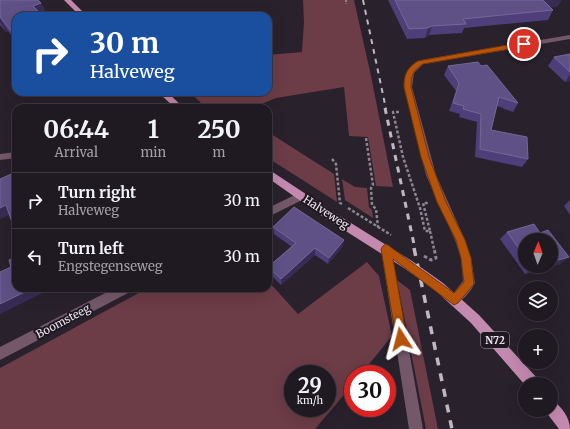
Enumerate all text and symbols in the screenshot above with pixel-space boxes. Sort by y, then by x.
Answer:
text: 30 m [90,25,159,61]
pin [507,27,541,61]
icon: right [24,28,76,80]
icon: arrive [513,33,535,55]
text: Halveweg [90,60,175,83]
text: 06:44 [43,114,109,145]
text: 1 [148,114,159,145]
text: 250 [197,114,241,145]
text: Arrival [55,144,98,161]
text: min [140,144,166,161]
text: m [213,144,226,161]
text: Turn right [58,183,136,202]
icon: right [24,190,46,212]
text: 30 m [223,191,260,210]
street label: Halveweg [301,192,352,232]
text: Halveweg [58,202,119,219]
north arrow [518,233,558,273]
map controls [518,233,558,417]
text: Turn left [58,239,124,258]
icon: left [24,246,46,268]
text: 30 m [223,247,260,266]
text: Engstegenseweg [58,258,163,275]
button: layers [518,281,558,321]
street label: Boomsteeg [33,301,93,341]
position arrow [380,318,422,360]
button: + [518,329,558,369]
road number: N72 [481,332,509,348]
speed limit sign: 30 [344,365,396,417]
text: 29 [298,373,322,398]
button: − [518,377,558,417]
text: km/h [297,394,323,407]

